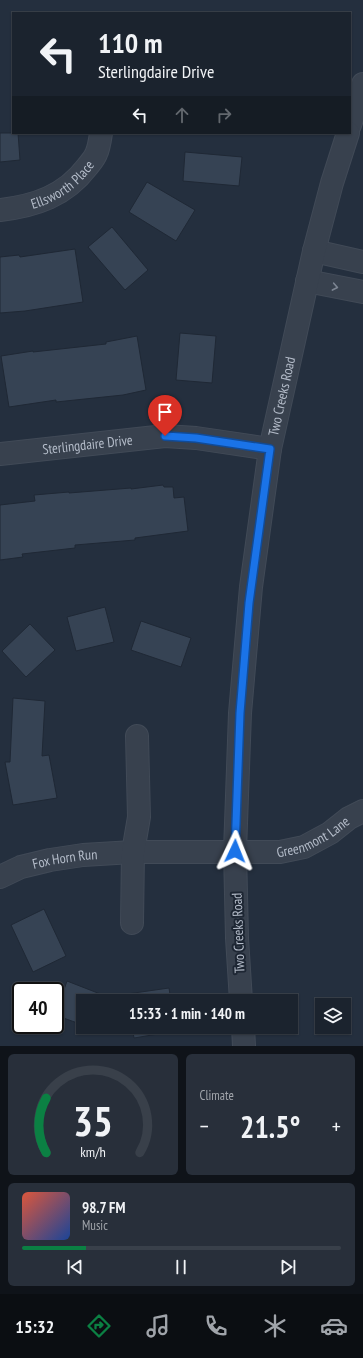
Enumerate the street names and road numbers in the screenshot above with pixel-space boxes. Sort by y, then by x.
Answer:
street label: Ellsworth Place [29,156,98,213]
street label: Two Creeks Road [264,355,299,438]
street label: Sterlingdaire Drive [41,431,134,458]
street label: Greenmont Lane [275,812,353,862]
street label: Fox Horn Run [31,845,98,873]
street label: Two Creeks Road [228,892,248,974]

